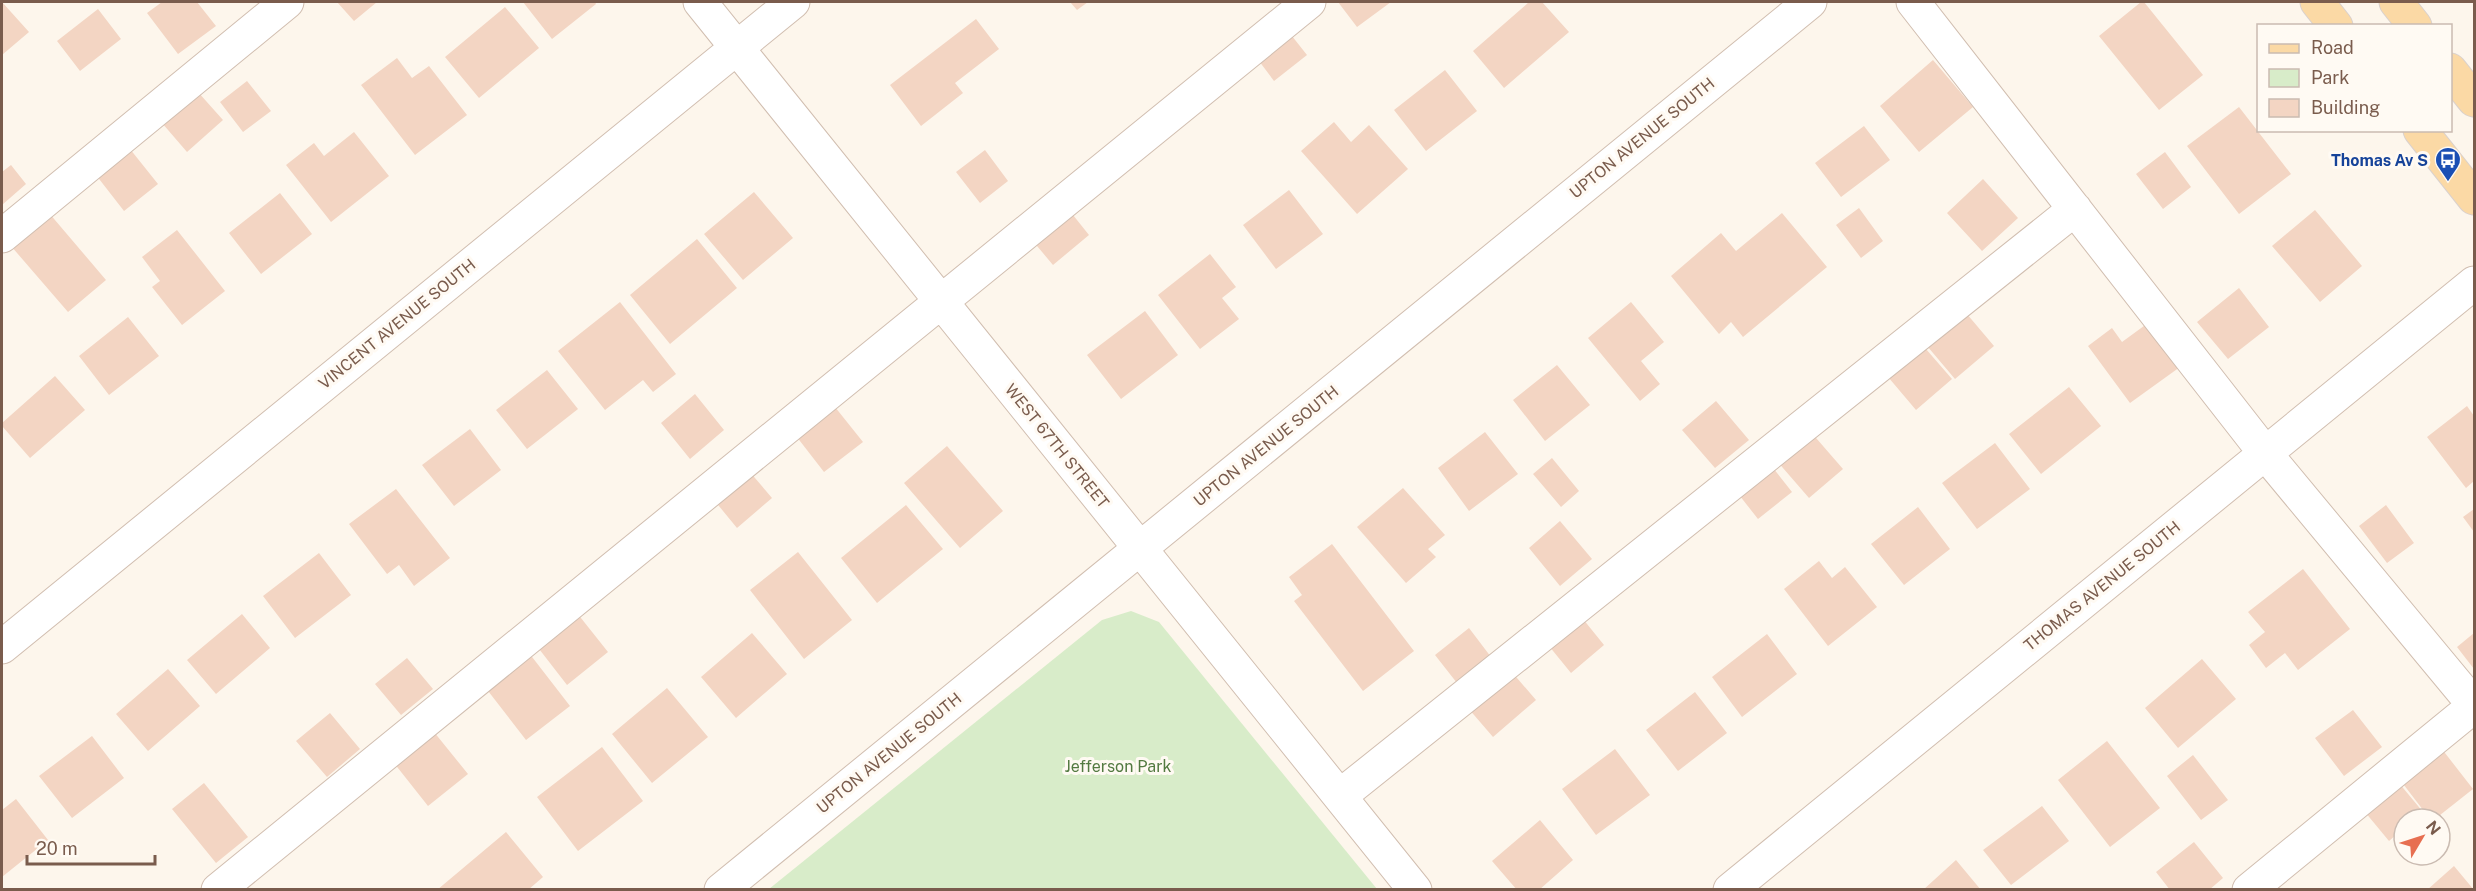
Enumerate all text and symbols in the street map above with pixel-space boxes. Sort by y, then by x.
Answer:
legend [2257,24,2452,132]
text: Road [2311,37,2354,58]
text: Park [2311,67,2349,88]
street label: UPTON AVENUE SOUTH [1566,74,1718,202]
text: Building [2311,97,2380,118]
bus stop icon: Thomas Av S [2433,145,2463,183]
place label: Thomas Av S [2331,151,2428,170]
street label: VINCENT AVENUE SOUTH [315,255,479,393]
street label: WEST 67TH STREET [1001,380,1113,512]
street label: UPTON AVENUE SOUTH [1190,382,1342,510]
street label: THOMAS AVENUE SOUTH [2020,517,2184,655]
street label: UPTON AVENUE SOUTH [813,689,965,817]
park label: Jefferson Park [1065,757,1171,776]
north arrow [2392,807,2452,867]
text: N [2422,817,2445,839]
scale bar [27,828,154,866]
text: 20 m [36,838,78,859]

